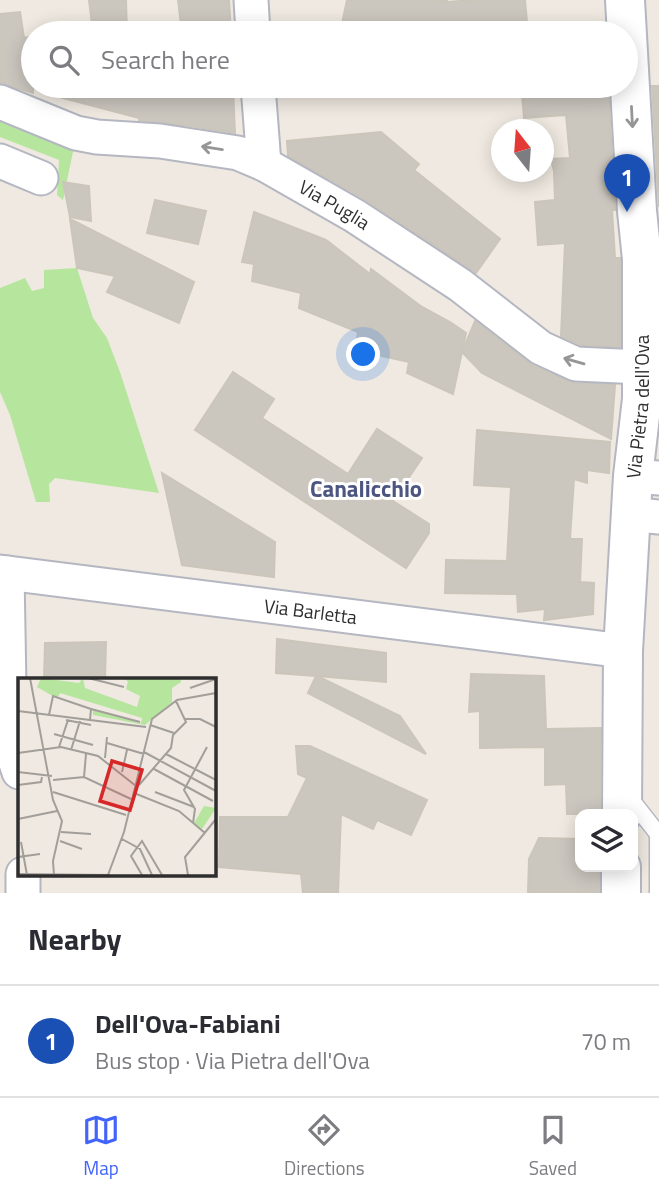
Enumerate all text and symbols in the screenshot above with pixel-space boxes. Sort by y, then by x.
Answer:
search box [21,21,638,98]
text: Search here [101,40,230,79]
icon: search [45,41,83,79]
one-way arrow [626,105,639,128]
north arrow [491,119,554,182]
one-way arrow [201,141,224,154]
pin: 1 [604,154,650,212]
street label: Via Puglia [294,172,377,237]
street label: Via Pietra dell'Ova [618,334,656,480]
your location [346,337,380,371]
one-way arrow [563,354,585,367]
district label: Canalicchio [310,471,422,506]
street label: Via Barletta [262,591,359,631]
inset map [18,678,215,876]
map controls [575,809,638,872]
button: layers [575,809,638,872]
text: Nearby [28,916,121,962]
text: Dell'Ova-Fabiani [95,1004,281,1043]
text: 1 [45,1024,57,1059]
text: 70 m [581,1024,631,1059]
text: Bus stop · Via Pietra dell'Ova [95,1043,370,1078]
tab: Map [82,1111,120,1182]
tab: Directions [284,1111,365,1182]
tab: Saved [529,1111,577,1182]

